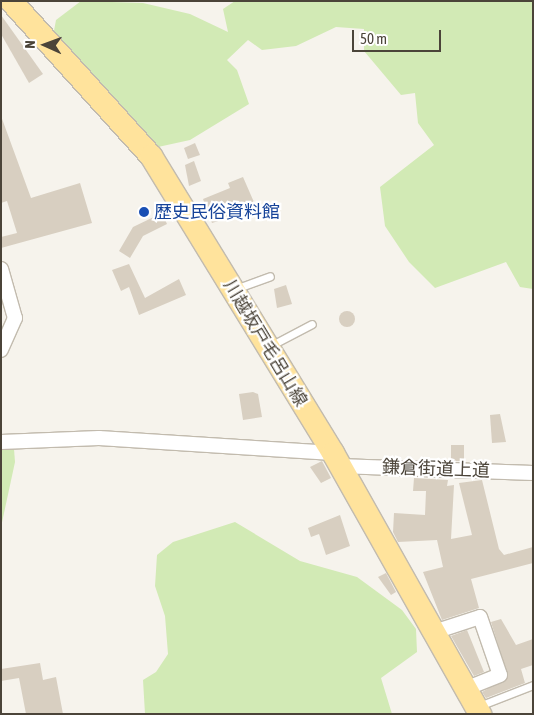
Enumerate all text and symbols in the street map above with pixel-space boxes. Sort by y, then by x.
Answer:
north arrow [20,20,70,70]
scale bar [354,20,443,52]
text: 50 m [360,30,387,47]
text: N [22,40,38,49]
place label: 歴史民俗資料館 [154,201,280,223]
marker: 歴史民俗資料館 [138,206,150,218]
street label: 川越坂戸毛呂山線 [219,276,311,410]
street label: 鎌倉街道上道 [382,456,490,482]

